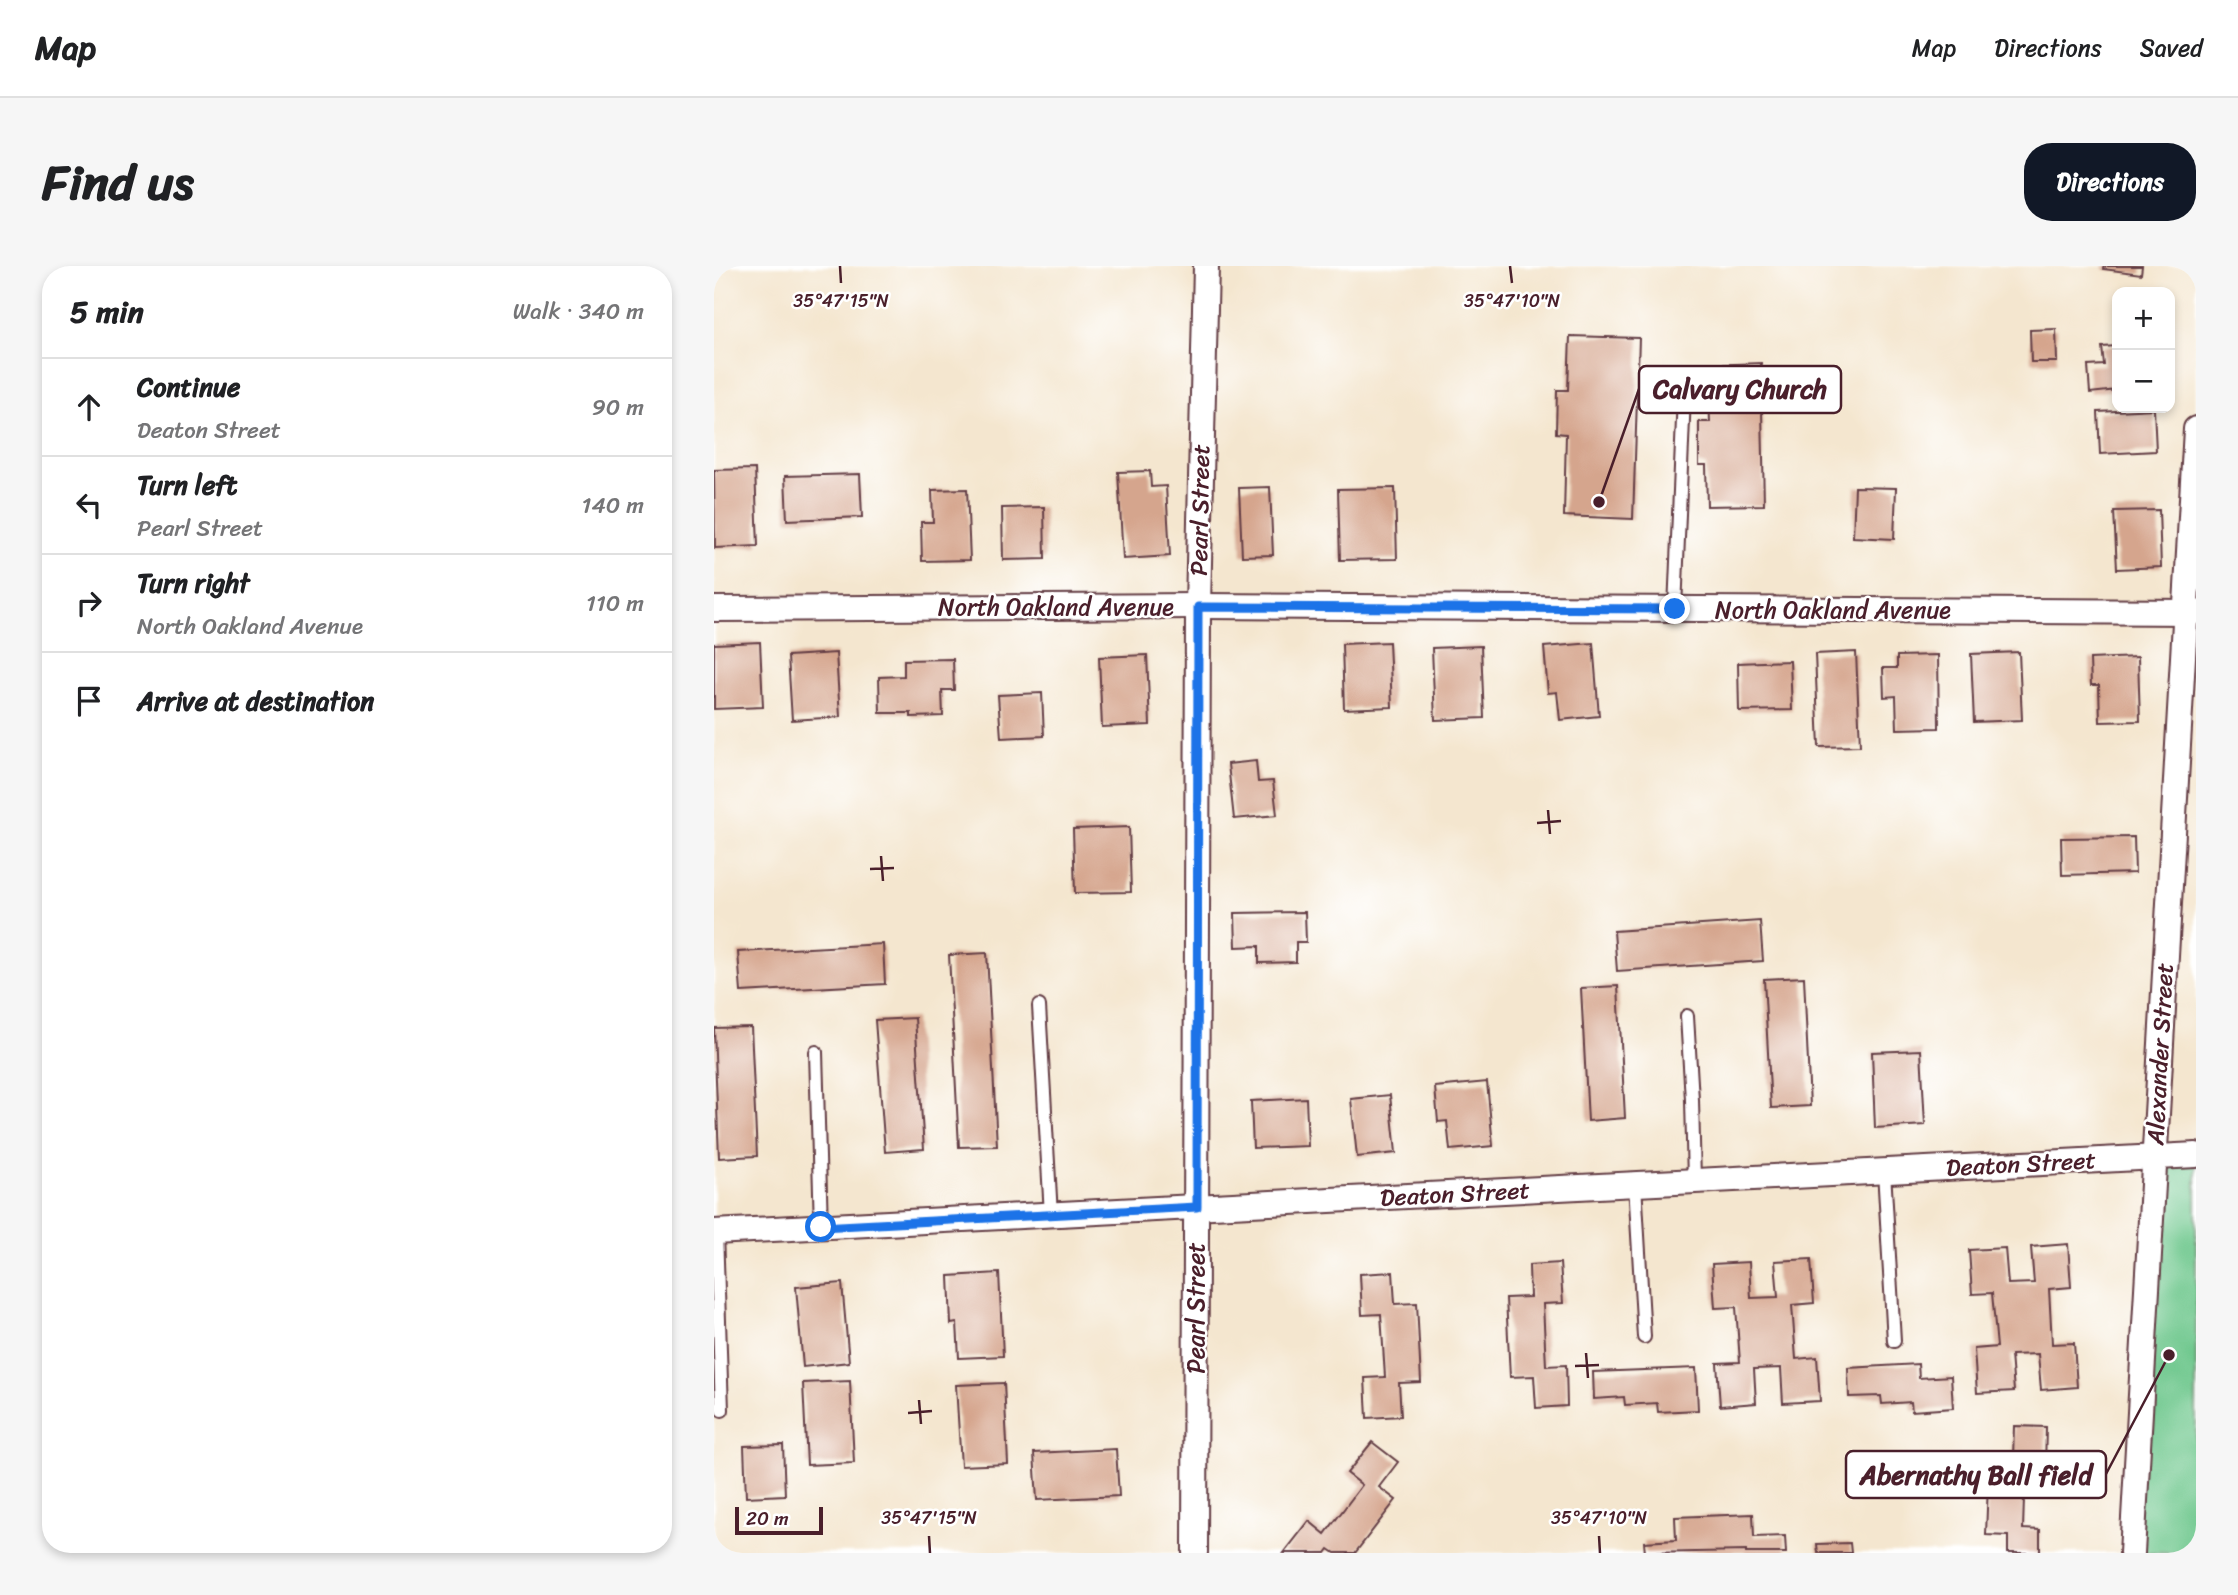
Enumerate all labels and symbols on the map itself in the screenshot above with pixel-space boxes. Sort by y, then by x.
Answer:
text: 35°47'15"N [793,285,889,317]
text: 35°47'10"N [1464,285,1560,317]
callout: Calvary Church [1639,366,1841,413]
text: Calvary Church [1652,366,1827,412]
street label: Pearl Street [1178,444,1222,576]
street label: North Oakland Avenue [938,586,1174,628]
street label: North Oakland Avenue [1715,589,1951,631]
route end [1659,593,1690,624]
street label: Alexander Street [2134,962,2186,1147]
street label: Deaton Street [1945,1139,2097,1189]
street label: Deaton Street [1379,1169,1531,1219]
route start [805,1211,836,1242]
street label: Pearl Street [1175,1242,1217,1374]
callout: Abernathy Ball field [1846,1451,2106,1498]
text: Abernathy Ball field [1859,1452,2094,1498]
text: 35°47'15"N [881,1502,977,1534]
text: 35°47'10"N [1551,1502,1647,1534]
scale bar [735,1504,822,1536]

